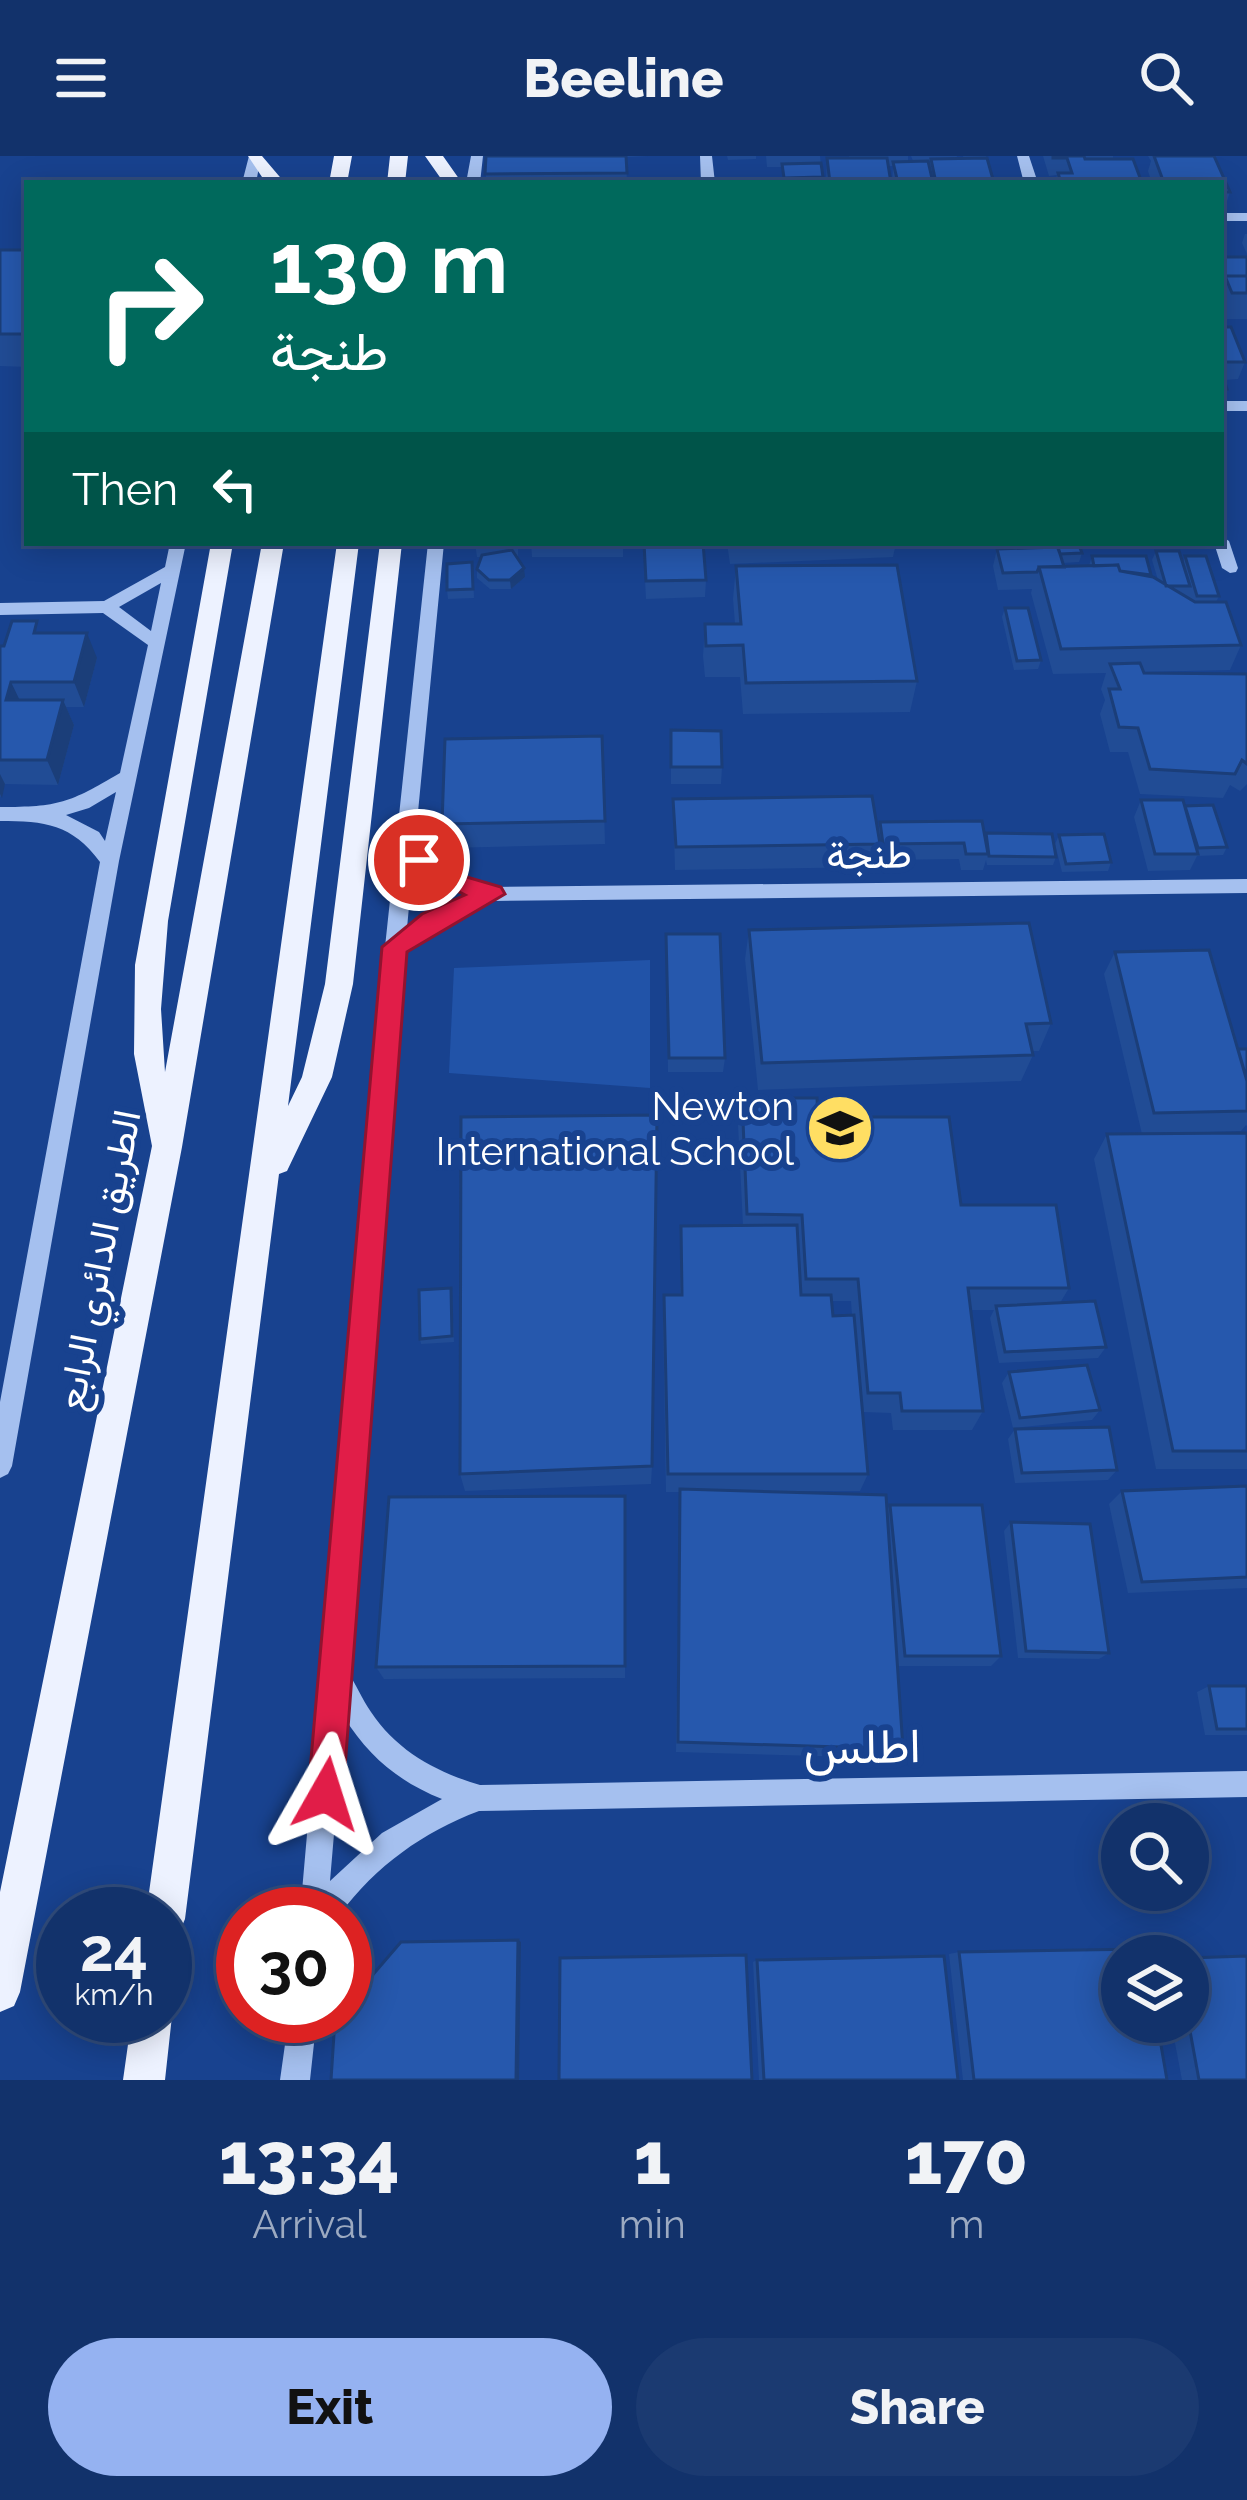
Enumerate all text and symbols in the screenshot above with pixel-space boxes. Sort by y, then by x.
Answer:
icon: menu [48,45,114,111]
icon: search [1133,45,1199,111]
text: Beeline [523,46,724,110]
text: 130 m [270,214,508,313]
icon: right [72,228,228,384]
text: طنجة [270,319,388,383]
icon: left [202,456,268,522]
text: Then [72,463,178,516]
pin [368,809,470,911]
icon: arrive [386,827,452,893]
street label: طنجة [826,830,912,878]
place label: Newton International School [436,1083,794,1174]
school or university icon: Newton International School [805,1093,875,1163]
street label: الطريق الدائري الرابع [46,1106,159,1416]
street label: اطلس [803,1717,921,1776]
position arrow [263,1731,389,1857]
map controls [1101,1803,1209,2043]
button: search [1101,1803,1209,1911]
speed limit sign: 30 [216,1887,372,2043]
text: 24 [80,1915,148,1985]
button: layers [1101,1935,1209,2043]
text: km/h [74,1977,154,2012]
text: 13:34 [219,2116,400,2201]
text: 1 [634,2116,671,2201]
text: 170 [905,2116,1028,2201]
text: Arrival [252,2201,367,2247]
text: min [619,2201,686,2247]
text: m [948,2201,984,2247]
button: Exit [48,2338,612,2476]
button: Share [636,2338,1199,2476]

